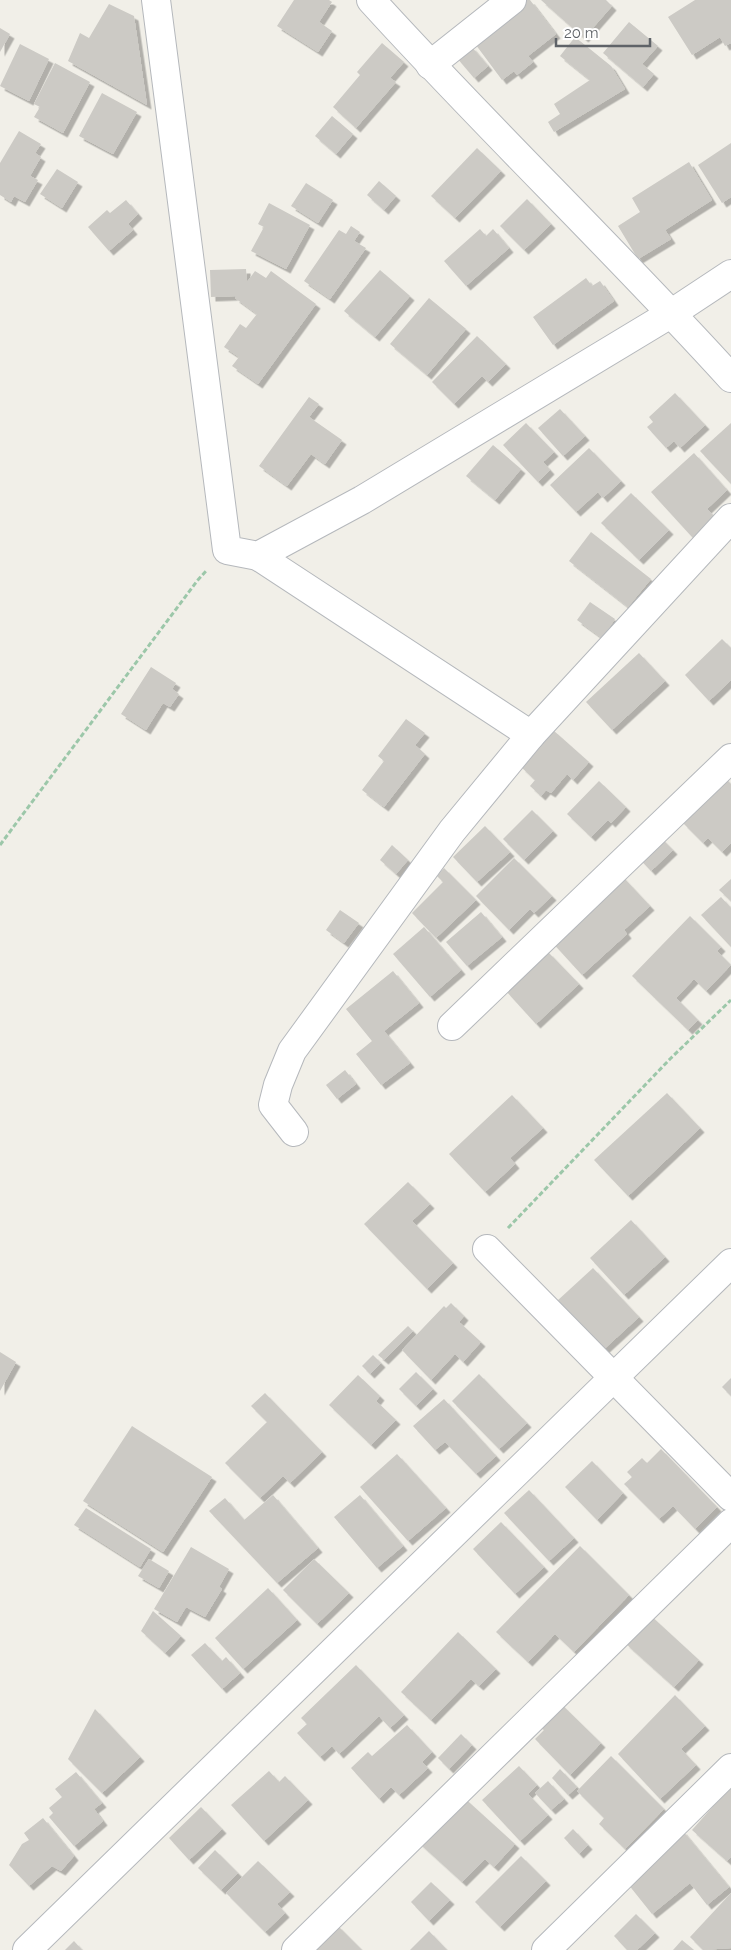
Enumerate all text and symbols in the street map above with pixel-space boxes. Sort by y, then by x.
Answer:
scale bar [556,15,650,47]
text: 20 m [564,24,599,42]

